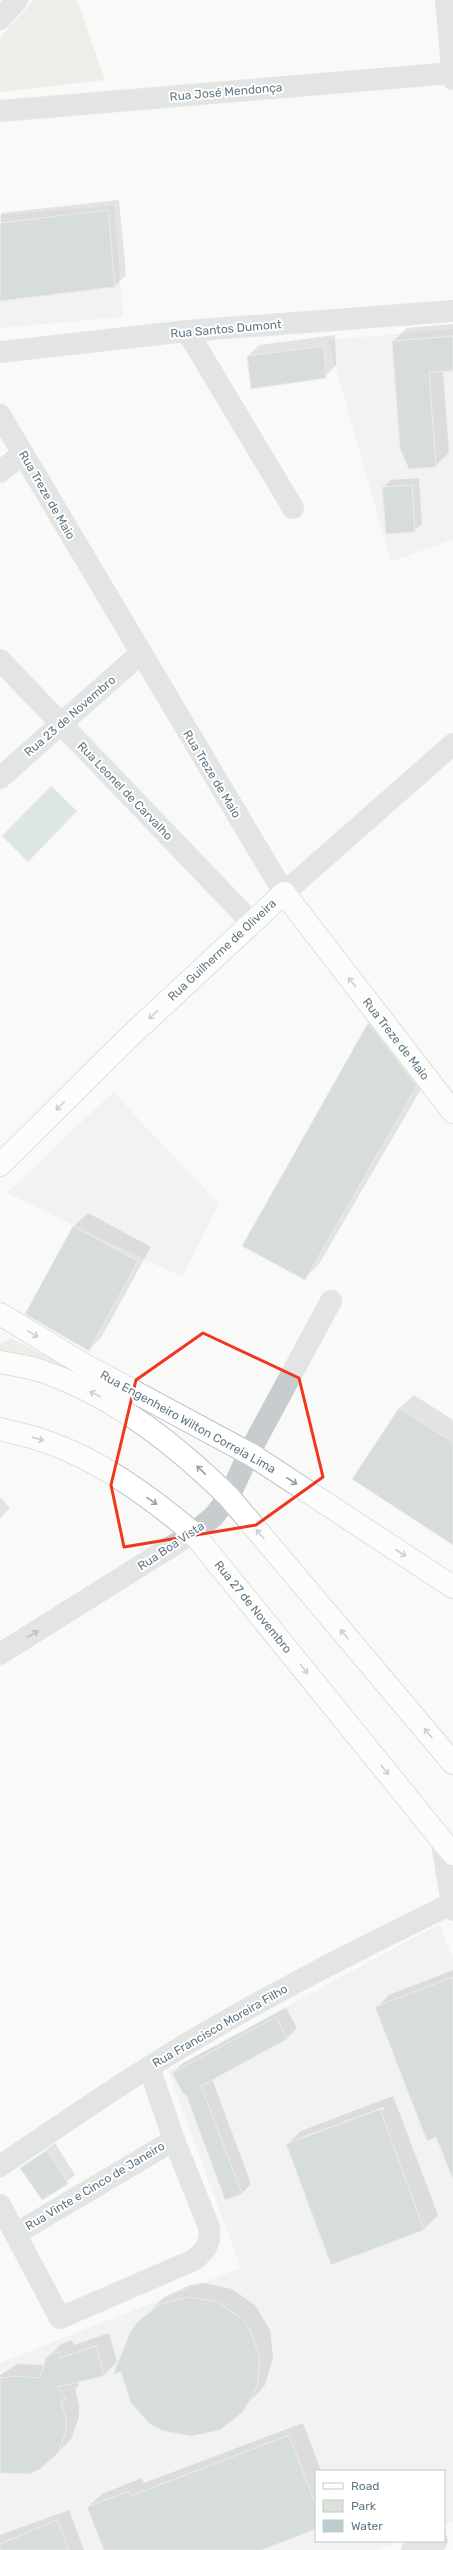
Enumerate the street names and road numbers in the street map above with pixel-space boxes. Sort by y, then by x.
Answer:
street label: Rua José Mendonça [169,80,283,104]
street label: Rua Santos Dumont [170,317,282,341]
street label: Rua Treze de Maio [16,448,78,542]
street label: Rua 23 de Novembro [22,673,118,759]
street label: Rua Treze de Maio [180,728,244,821]
street label: Rua Leonel de Carvalho [75,739,176,843]
street label: Rua Guilherme de Oliveira [165,896,279,1004]
street label: Rua Treze de Maio [360,995,432,1083]
street label: Rua Engenheiro Wilton Correia Lima [98,1368,278,1476]
street label: Rua Boa Vista [135,1519,207,1573]
street label: Rua 27 de Novembro [211,1558,295,1656]
street label: Rua Francisco Moreira Filho [150,1982,290,2070]
street label: Rua Vinte e Cinco de Janeiro [23,2139,167,2233]

